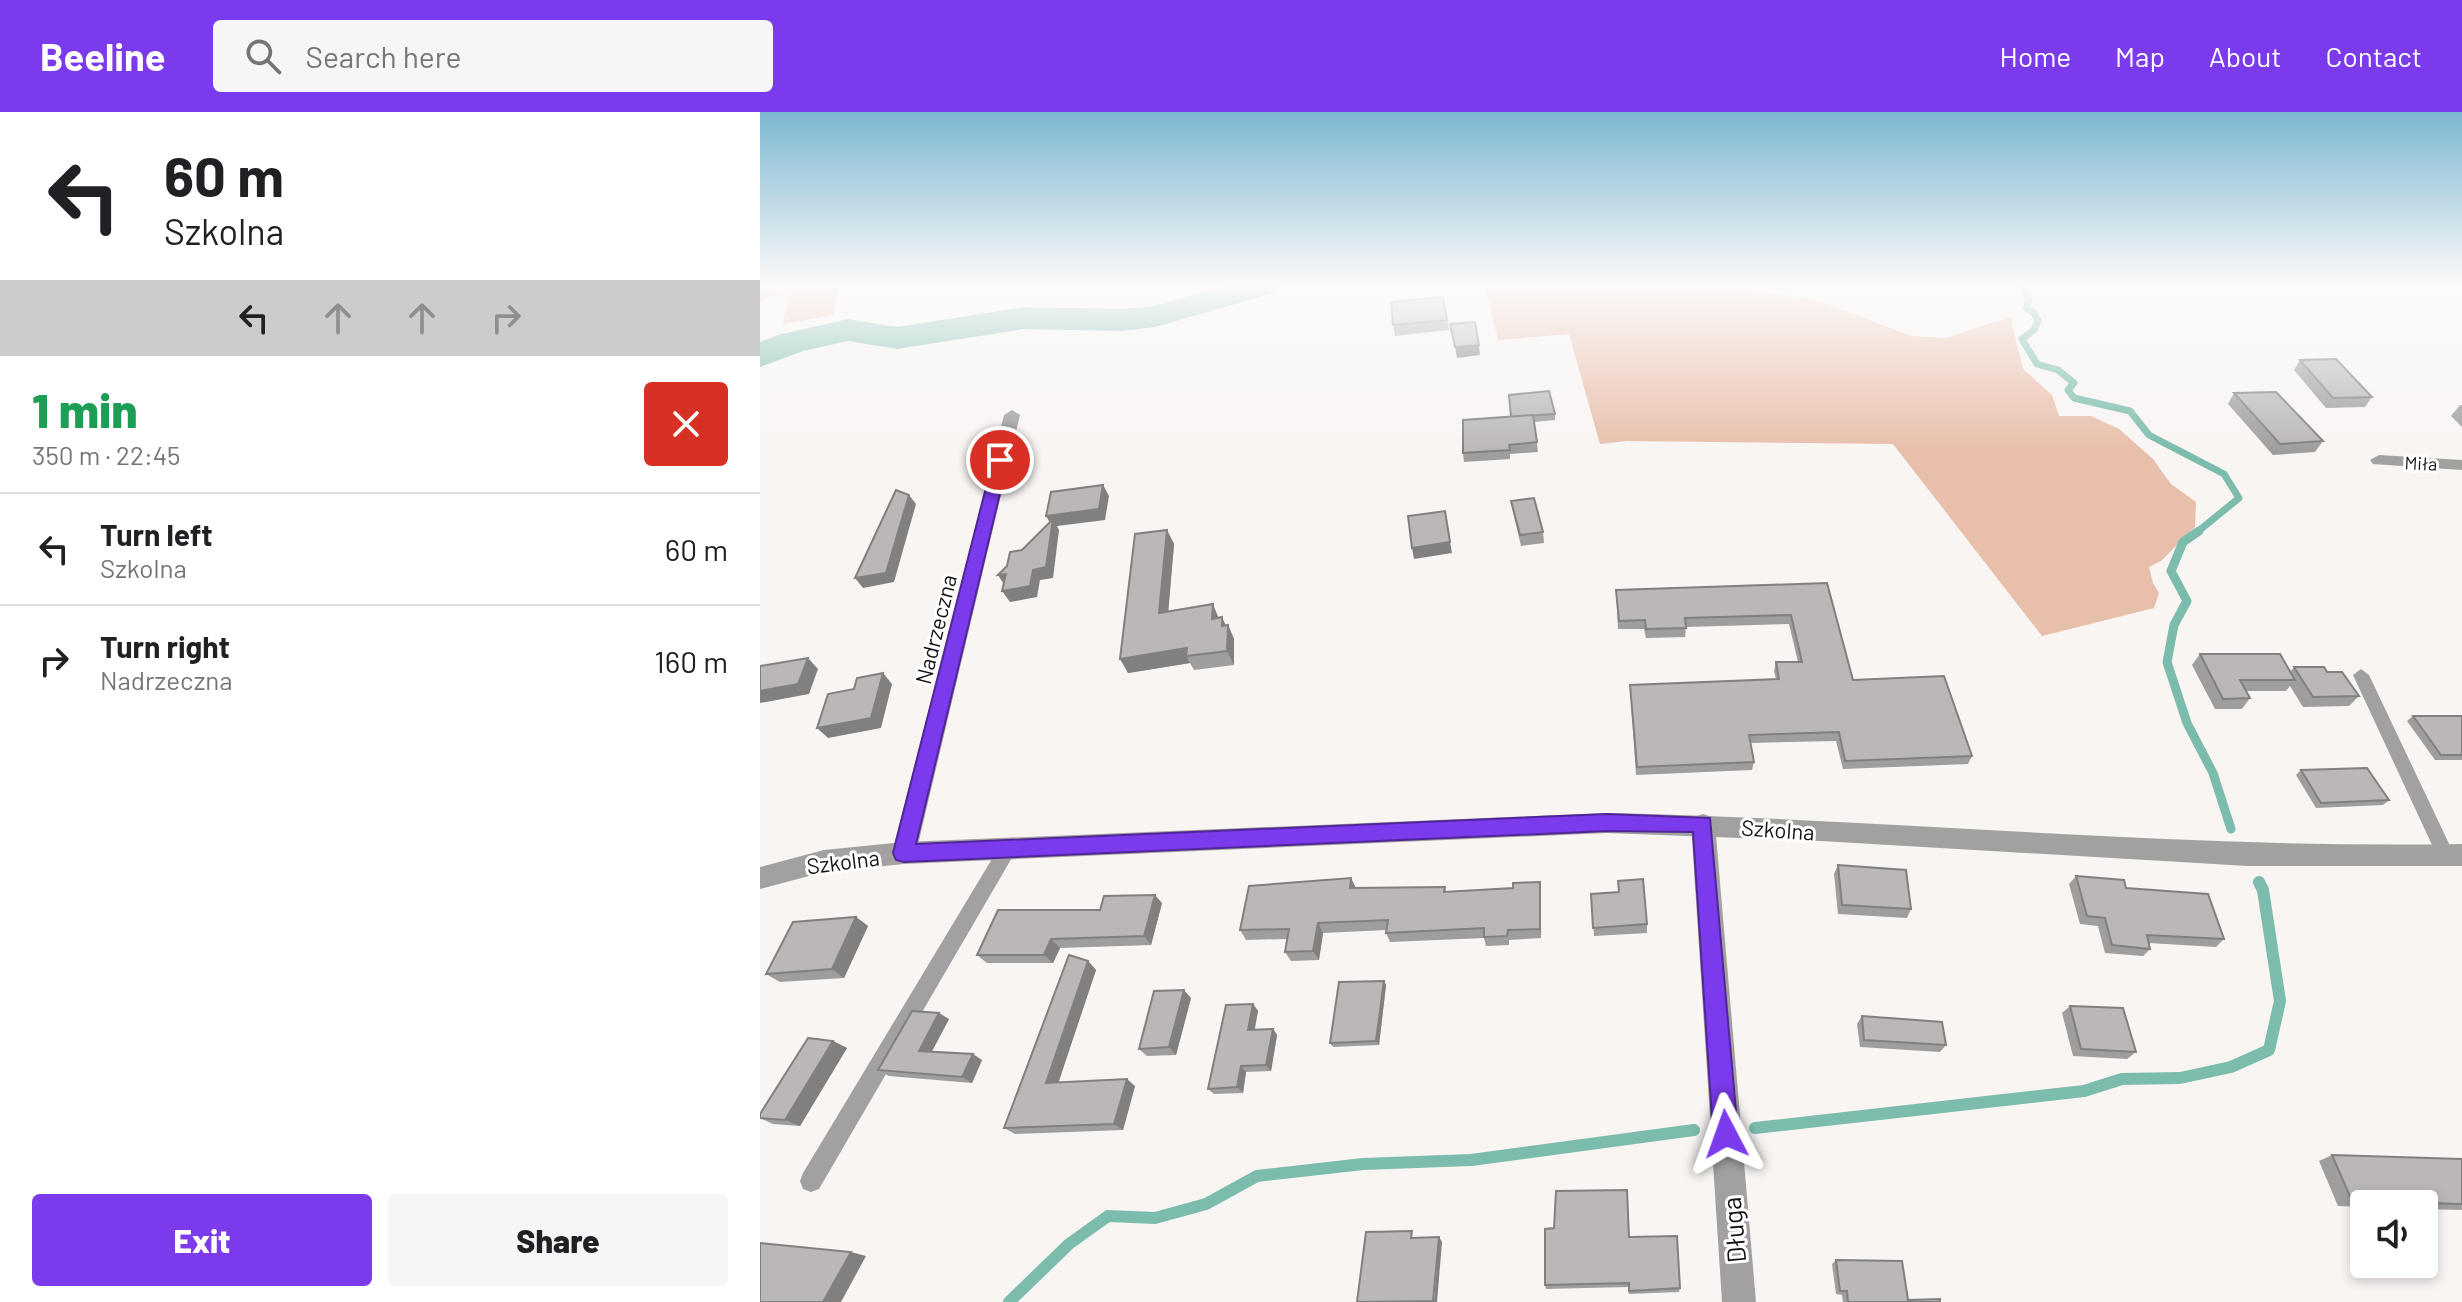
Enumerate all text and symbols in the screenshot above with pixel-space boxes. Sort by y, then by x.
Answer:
search box [213,20,773,92]
text: Beeline [40,33,165,79]
icon: search [241,34,285,78]
text: Search here [305,38,461,74]
text: Home [2000,39,2071,73]
text: Map [2115,39,2165,73]
text: About [2209,39,2281,73]
text: Contact [2325,39,2422,73]
text: 60 m [164,141,284,208]
icon: left [32,144,136,248]
text: Szkolna [164,209,284,252]
icon: left [232,296,276,340]
icon: ahead [316,296,360,340]
icon: ahead [400,296,444,340]
icon: right [484,296,528,340]
text: 1 min [32,380,138,438]
button: close [644,382,728,466]
pin [966,426,1034,494]
icon: arrive [978,438,1022,482]
text: 350 m · 22:45 [32,439,180,470]
street label: Miła [2404,451,2438,475]
text: Turn left [100,516,213,552]
icon: left [32,527,76,571]
text: 60 m [665,531,728,567]
text: Szkolna [100,552,187,583]
street label: Nadrzeczna [909,571,961,687]
text: Turn right [100,628,230,664]
icon: right [32,639,76,683]
text: 160 m [654,643,728,679]
text: Nadrzeczna [100,664,233,695]
street label: Szkolna [1740,813,1816,845]
street label: Szkolna [805,844,881,878]
position arrow [1684,1092,1768,1176]
map controls [2350,1190,2438,1278]
button: sound [2350,1190,2438,1278]
button: Exit [32,1194,372,1286]
button: Share [388,1194,728,1286]
street label: Długa [1715,1196,1751,1264]

